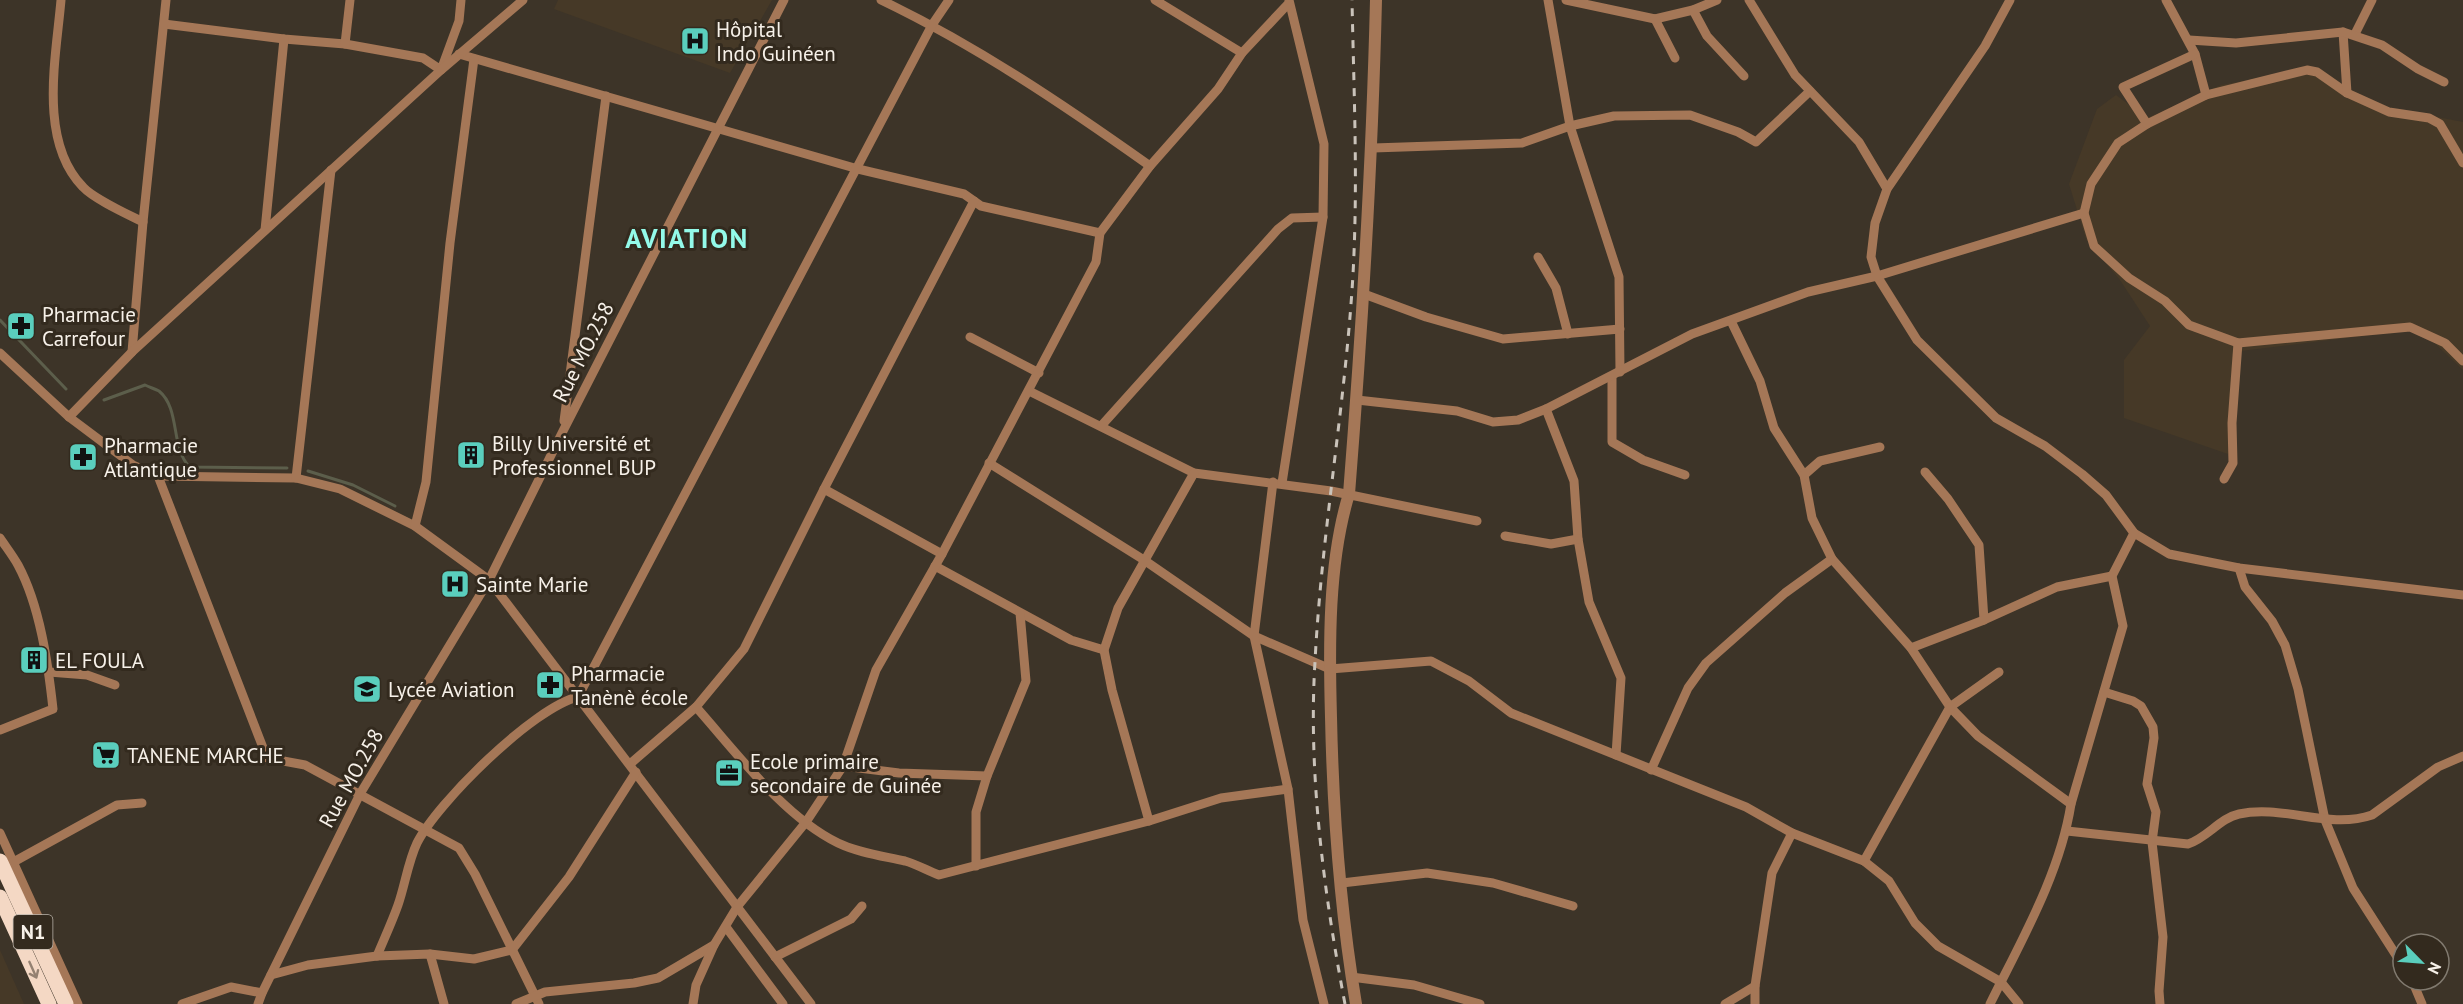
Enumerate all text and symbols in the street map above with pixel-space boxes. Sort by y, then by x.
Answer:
place label: Hôpital Indo Guinéen [716,16,836,67]
hospital icon: Hôpital Indo Guinéen [679,25,711,57]
district label: AVIATION [625,221,749,255]
street label: Rue MO.258 [546,297,620,407]
place label: Pharmacie Carrefour [42,301,136,352]
pharmacy icon: Pharmacie Carrefour [5,310,37,342]
place label: Billy Université et Professionnel BUP [492,430,656,481]
place label: Pharmacie Atlantique [104,432,198,483]
building icon: Billy Université et Professionnel BUP [455,439,487,471]
pharmacy icon: Pharmacie Atlantique [67,441,99,473]
hospital icon: Sainte Marie [439,568,471,600]
place label: Sainte Marie [476,571,588,598]
building icon: EL FOULA [18,644,50,676]
place label: EL FOULA [55,647,145,674]
place label: Pharmacie Tanènè école [571,660,688,711]
pharmacy icon: Pharmacie Tanènè école [534,669,566,701]
school or university icon: Lycée Aviation [351,673,383,705]
place label: Lycée Aviation [388,676,515,703]
street label: Rue MO.258 [313,724,389,832]
supermarket icon: TANENE MARCHE [90,739,122,771]
place label: TANENE MARCHE [127,742,284,769]
place label: Ecole primaire secondaire de Guinée [750,748,942,799]
office icon: Ecole primaire secondaire de Guinée [713,757,745,789]
road number: N1 [14,915,52,949]
north arrow [2391,932,2451,992]
text: N [2423,959,2446,977]
one-way arrow [28,960,39,978]

